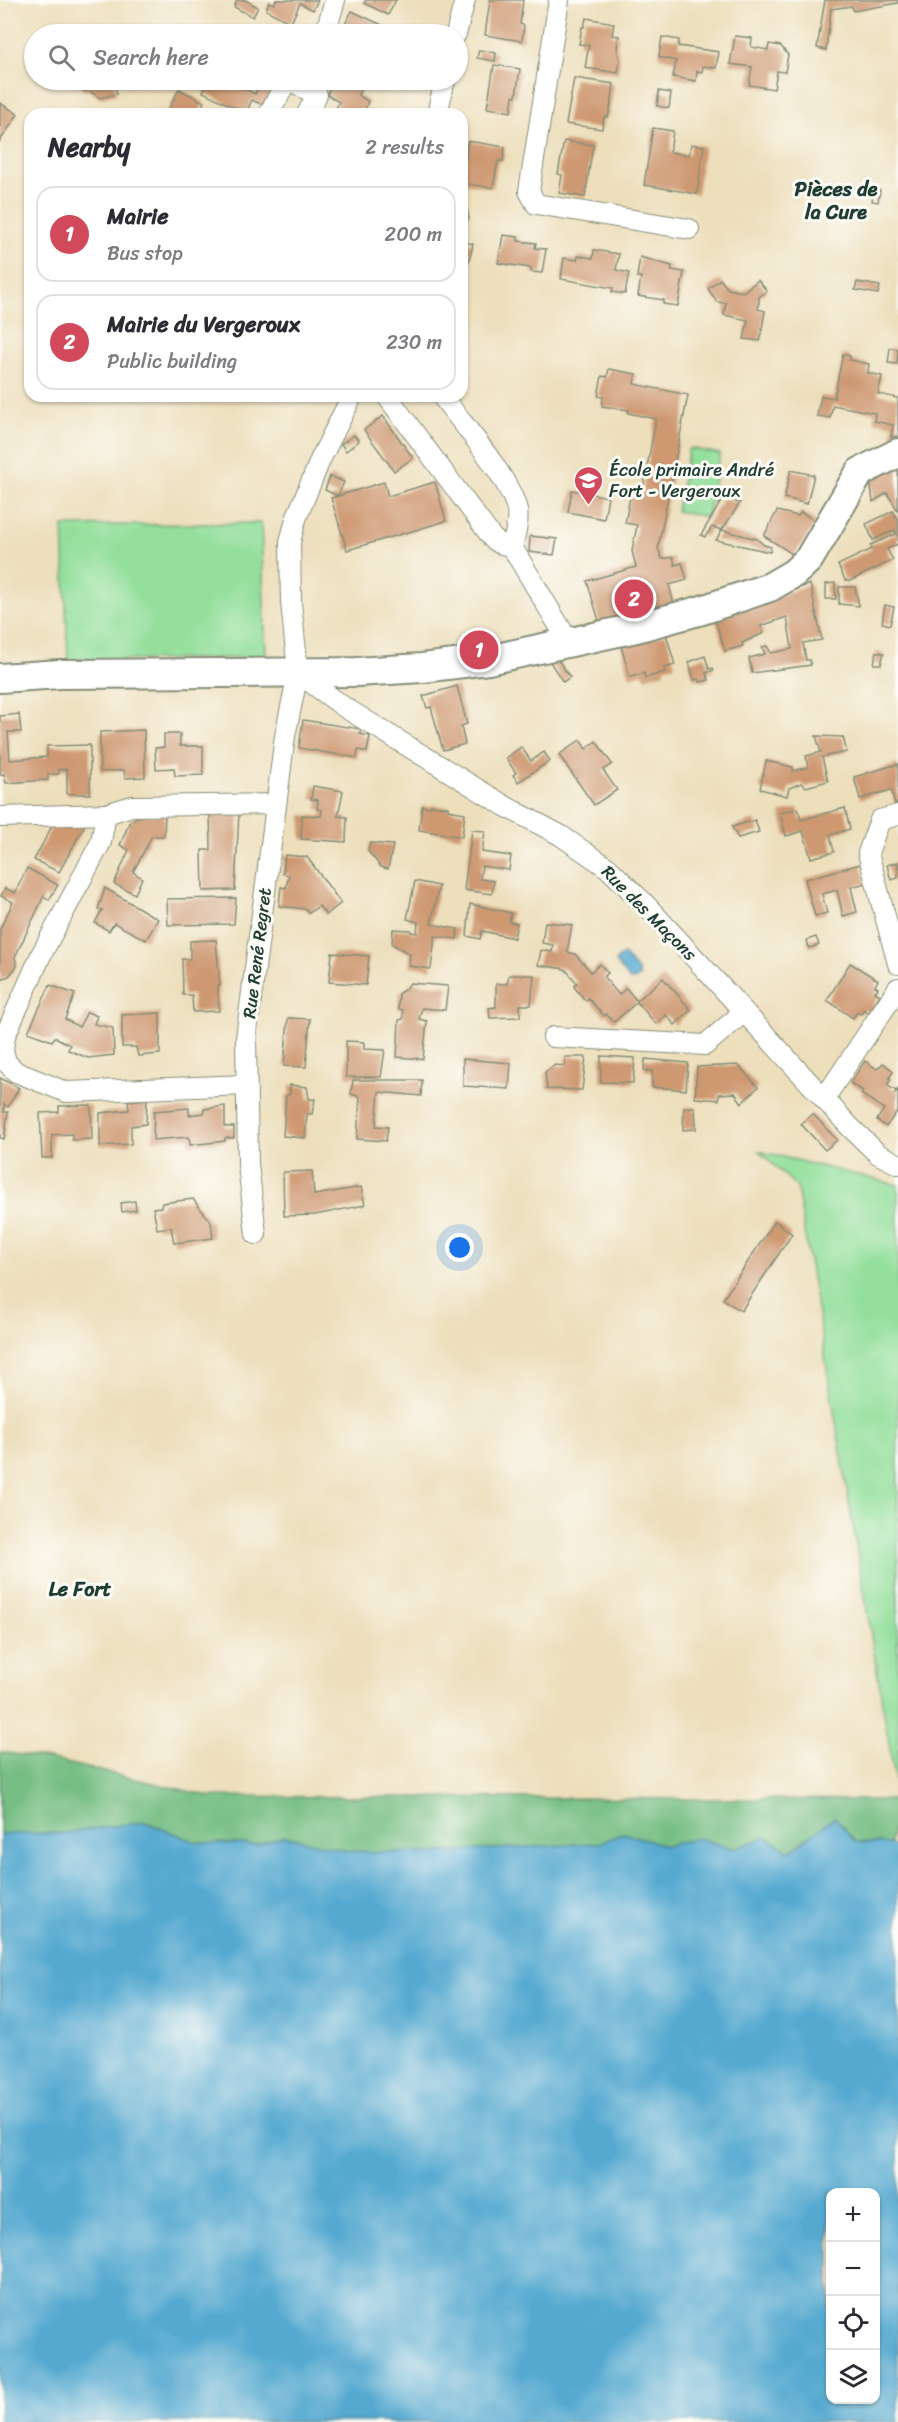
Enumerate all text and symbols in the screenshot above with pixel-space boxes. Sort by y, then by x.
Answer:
search box [24,24,468,90]
text: Search here [93,38,209,77]
icon: search [45,41,78,74]
text: Nearby [48,124,130,170]
text: 2 results [365,130,444,165]
district label: Pièces de la Cure [795,172,878,230]
text: Mairie [107,197,168,236]
text: 1 [65,217,74,252]
text: 200 m [385,217,442,252]
text: Bus stop [107,236,183,271]
text: Mairie du Vergeroux [107,305,300,344]
text: 2 [64,325,75,360]
text: 230 m [386,325,442,360]
text: Public building [107,344,237,379]
place label: École primaire André Fort - Vergeroux [609,454,774,507]
school or university icon: École primaire André Fort - Vergeroux [572,464,604,506]
pin: 2 [614,576,654,622]
pin: 1 [460,628,498,672]
street label: Rue des Maçons [593,857,705,969]
street label: Rue René Regret [233,886,281,1020]
your location [445,1233,474,1262]
district label: Le Fort [49,1572,112,1607]
map controls [826,2188,880,2404]
button: + [826,2188,880,2242]
button: − [826,2242,880,2296]
button: locate [826,2296,880,2350]
button: layers [826,2350,880,2404]

